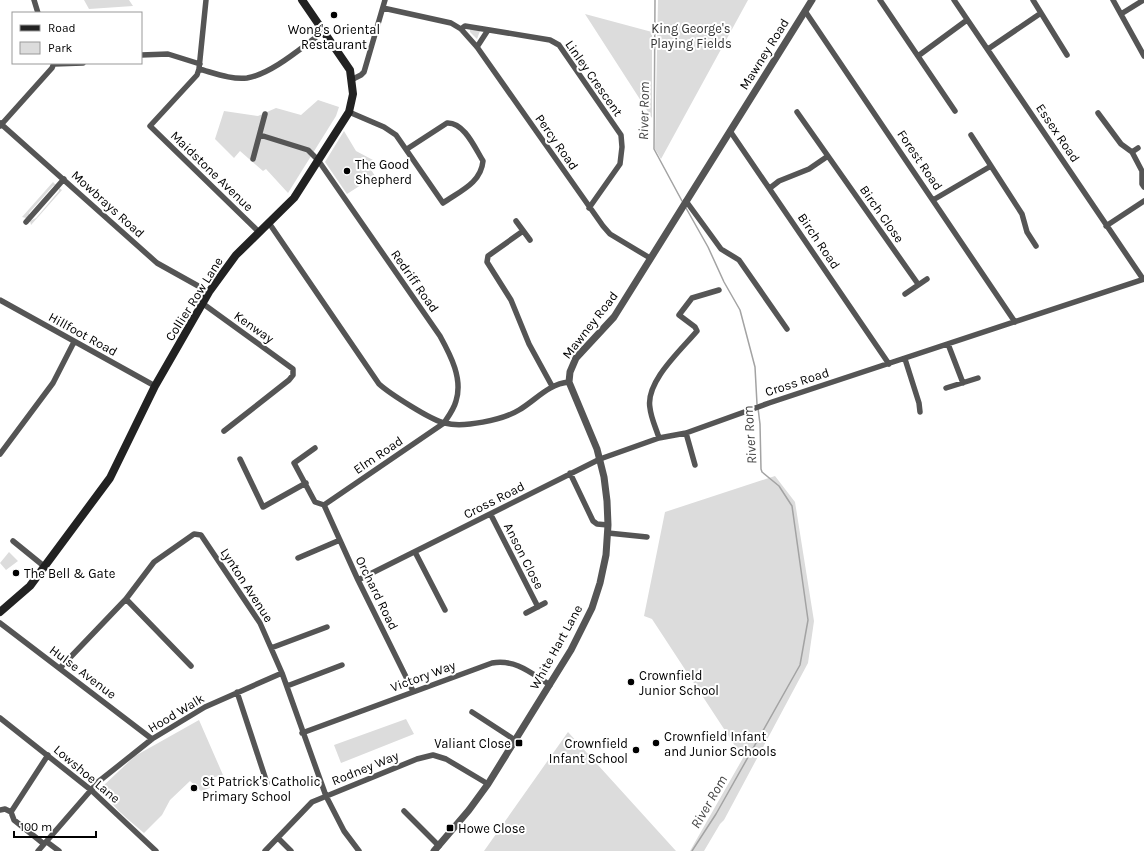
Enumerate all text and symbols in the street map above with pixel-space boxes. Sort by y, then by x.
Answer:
marker: Wong's Oriental Restaurant [329,10,339,20]
legend [12,12,142,64]
street label: Mawney Road [736,16,792,92]
text: Road [48,21,76,35]
park label: King George's Playing Fields [650,21,732,51]
place label: Wong's Oriental Restaurant [288,22,380,52]
street label: Linley Crescent [562,37,626,119]
text: Park [48,41,73,55]
water label: River Rom [635,81,653,140]
street label: Essex Road [1033,101,1083,165]
street label: Percy Road [532,111,582,173]
street label: Forest Road [894,127,946,193]
street label: Maidstone Avenue [168,128,257,214]
place label: The Good Shepherd [355,157,412,187]
marker: The Good Shepherd [342,166,352,176]
street label: Mowbrays Road [68,167,148,241]
street label: Birch Close [857,182,907,246]
street label: Birch Road [795,210,843,272]
street label: Redriff Road [388,247,442,315]
street label: Collier Row Lane [162,254,226,344]
street label: Mawney Road [559,288,621,362]
street label: Kenway [231,308,277,346]
street label: Hillfoot Road [46,309,120,359]
street label: Cross Road [763,365,831,399]
water label: River Rom [739,405,761,465]
street label: Elm Road [351,433,405,477]
street label: Cross Road [461,478,527,522]
street label: Anson Close [501,520,547,592]
street label: Lynton Avenue [217,545,277,625]
street label: Orchard Road [353,554,401,632]
place label: The Bell & Gate [24,566,116,581]
marker: The Bell & Gate [11,568,21,578]
street label: White Hart Lane [527,602,586,692]
street label: Hulse Avenue [47,642,120,702]
street label: Victory Way [388,657,458,695]
place label: Crownfield Junior School [639,668,719,698]
marker: Crownfield Junior School [626,677,636,687]
street label: Hood Walk [145,690,207,736]
place label: Crownfield Infant and Junior Schools [664,729,777,759]
place label: Valiant Close [434,736,511,751]
place label: Crownfield Infant School [549,736,628,766]
marker: Valiant Close [514,738,524,748]
marker: Crownfield Infant and Junior Schools [651,738,661,748]
street label: Lowshoe Lane [51,742,123,806]
marker: Crownfield Infant School [631,745,641,755]
street label: Rodney Way [329,748,401,788]
water label: River Rom [687,772,731,832]
place label: St Patrick's Catholic Primary School [202,774,321,804]
marker: St Patrick's Catholic Primary School [189,783,199,793]
scale bar [14,813,96,839]
text: 100 m [20,820,52,834]
place label: Howe Close [458,821,526,836]
marker: Howe Close [445,823,455,833]

